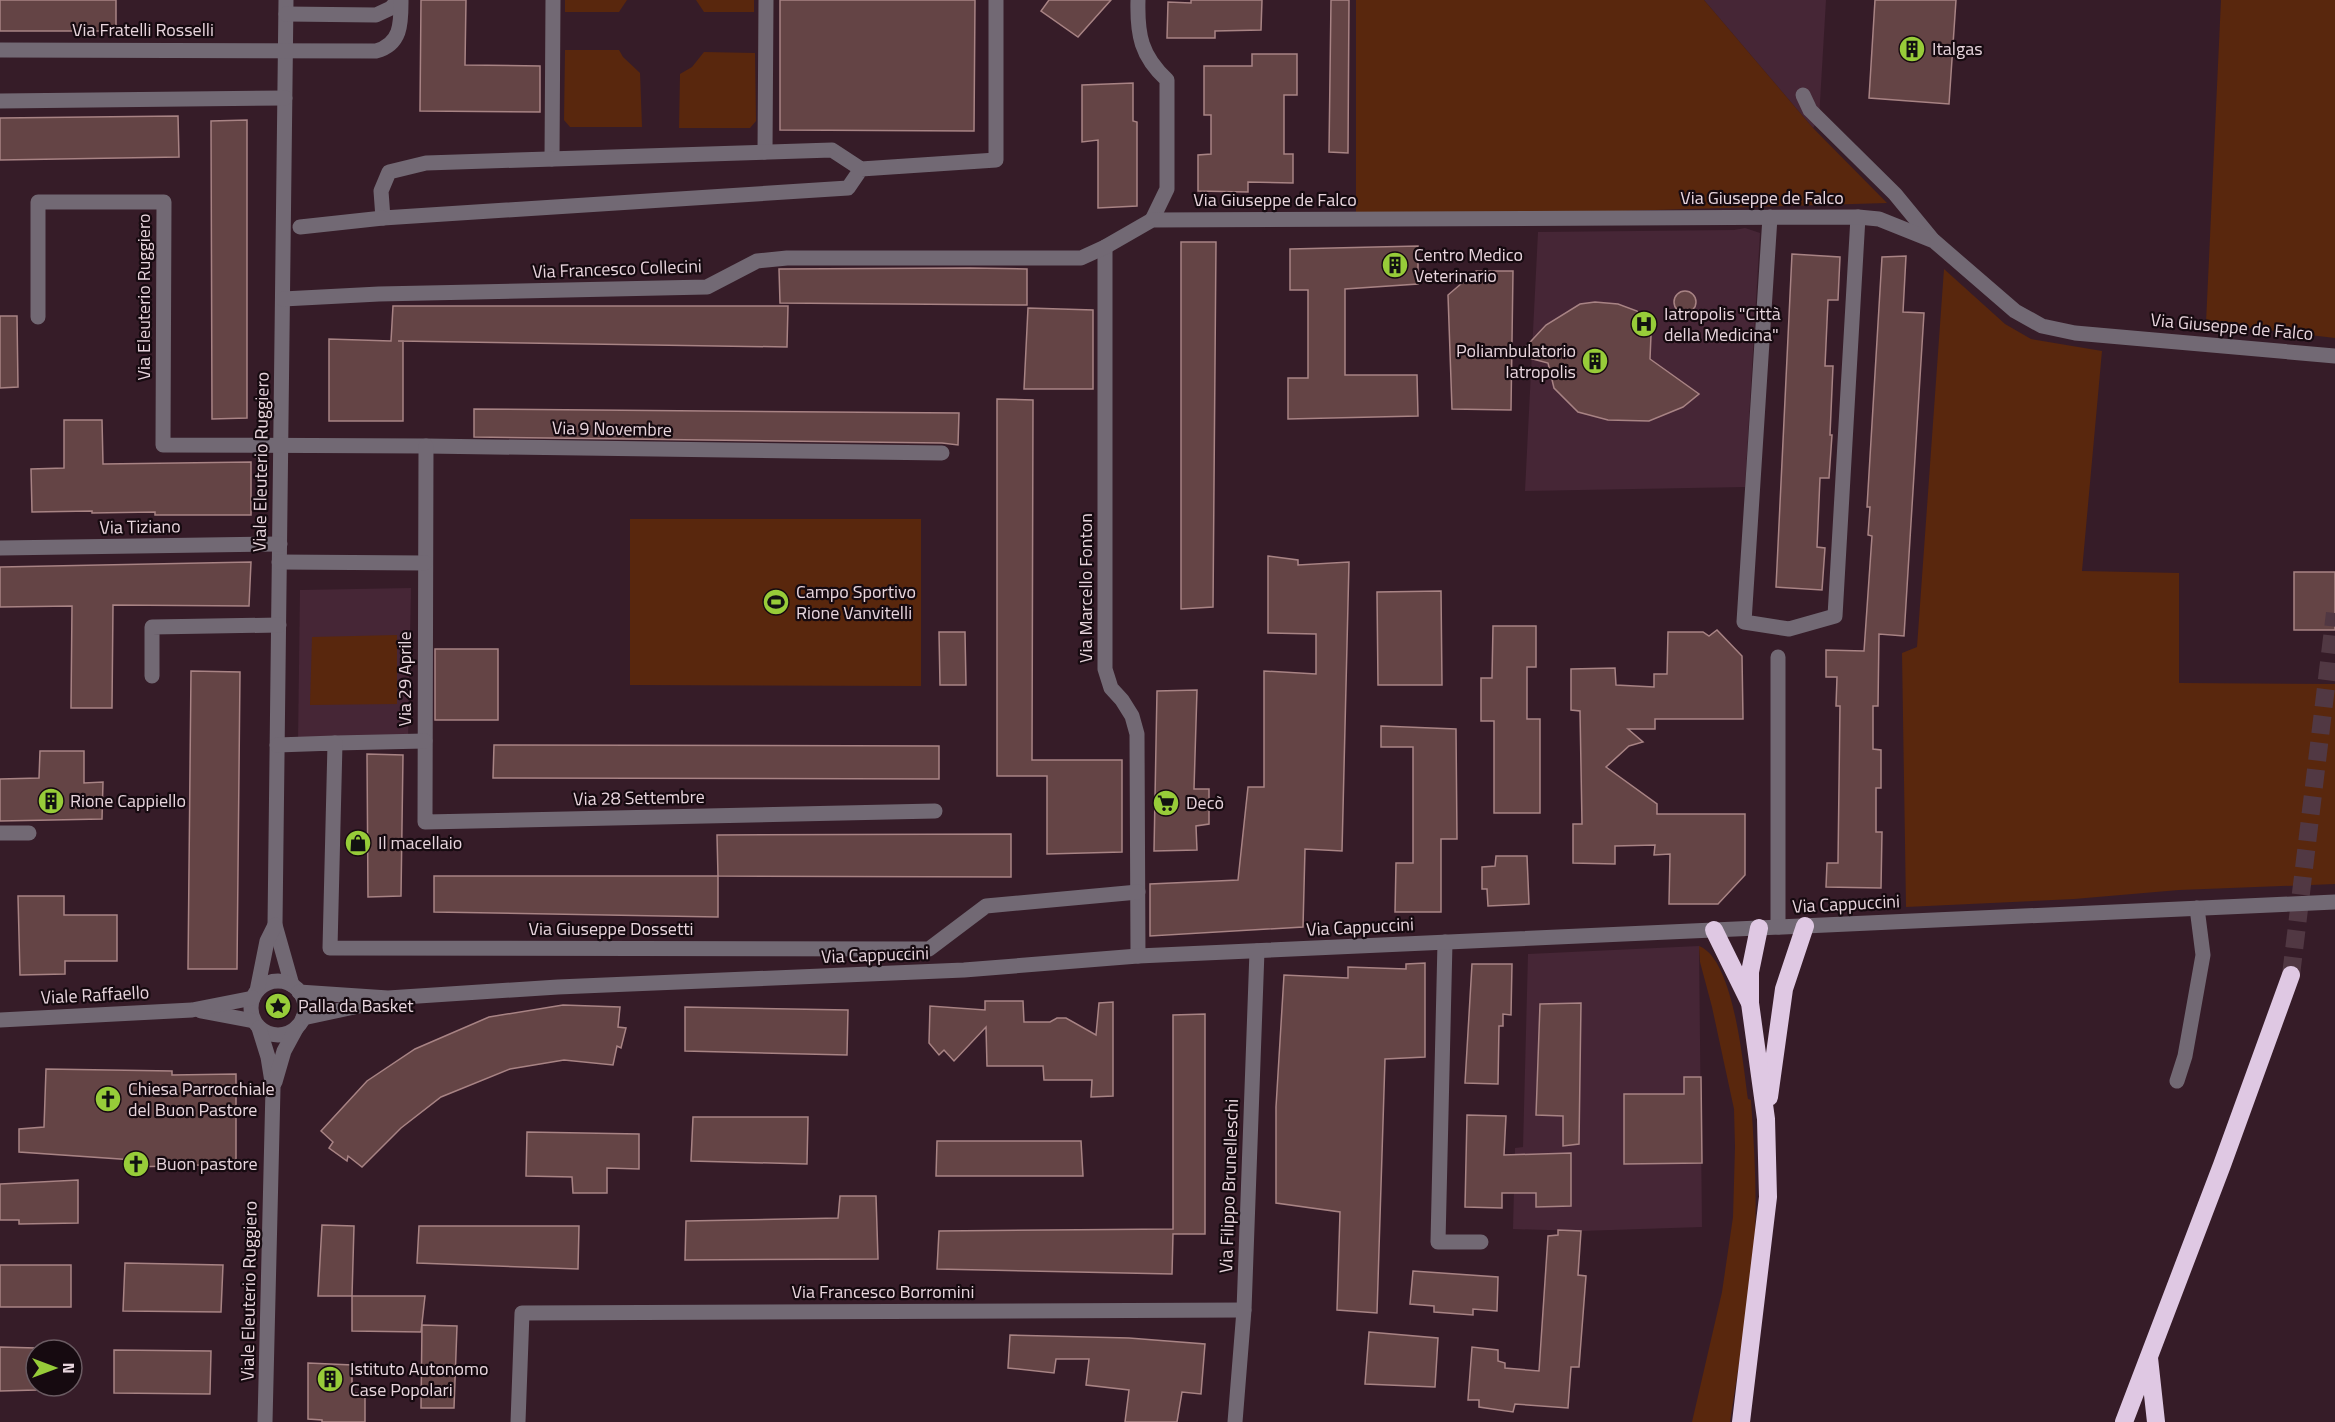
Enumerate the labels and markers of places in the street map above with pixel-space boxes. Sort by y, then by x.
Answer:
building icon: Italgas [1897,34,1927,64]
place label: Italgas [1932,35,1983,62]
place label: Centro Medico Veterinario [1414,241,1523,289]
building icon: Centro Medico Veterinario [1380,250,1410,280]
place label: Iatropolis "Città della Medicina" [1664,300,1781,348]
hospital icon: Iatropolis "Città della Medicina" [1629,309,1659,339]
place label: Poliambulatorio Iatropolis [1456,337,1576,385]
building icon: Poliambulatorio Iatropolis [1580,346,1610,376]
place label: Campo Sportivo Rione Vanvitelli [796,578,916,626]
sports icon: Campo Sportivo Rione Vanvitelli [761,587,791,617]
building icon: Rione Cappiello [36,786,66,816]
place label: Rione Cappiello [70,787,186,814]
supermarket icon: Decò [1151,788,1181,818]
place label: Decò [1186,789,1224,816]
shop icon: Il macellaio [343,828,373,858]
place label: Il macellaio [378,829,462,856]
place icon: Palla da Basket [263,991,293,1021]
place label: Palla da Basket [298,992,414,1019]
place label: Chiesa Parrocchiale del Buon Pastore [128,1075,275,1123]
church icon: Chiesa Parrocchiale del Buon Pastore [93,1084,123,1114]
church icon: Buon pastore [121,1149,151,1179]
place label: Buon pastore [156,1150,258,1177]
place label: Istituto Autonomo Case Popolari [350,1355,489,1403]
building icon: Istituto Autonomo Case Popolari [315,1364,345,1394]

